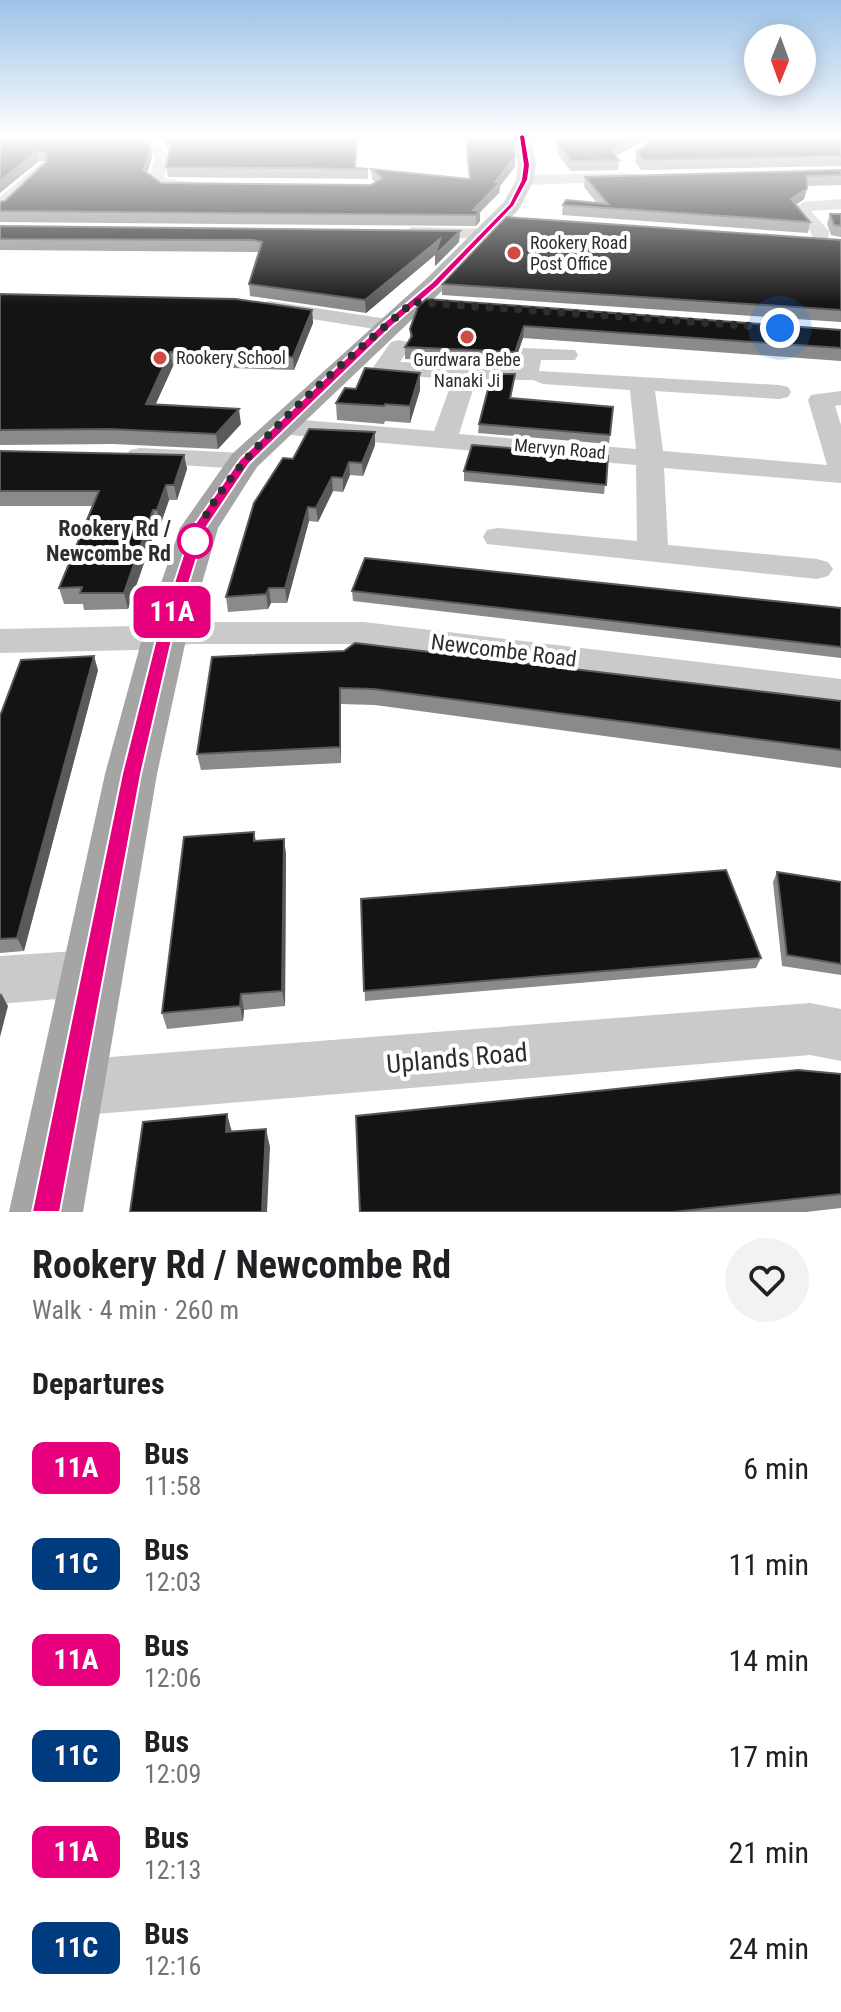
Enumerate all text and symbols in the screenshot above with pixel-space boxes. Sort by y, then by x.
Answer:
north arrow [744,24,816,96]
map controls [744,24,816,96]
place label: Rookery Road Post Office [530,232,627,274]
marker: Rookery Road Post Office [505,244,523,262]
your location [760,308,800,348]
marker: Gurdwara Bebe Nanaki Ji [458,328,476,346]
place label: Rookery School [176,347,286,368]
marker: Rookery School [151,349,169,367]
place label: Gurdwara Bebe Nanaki Ji [413,349,521,391]
street label: Mervyn Road [513,434,607,463]
place label: Rookery Rd / Newcombe Rd [46,516,171,566]
marker: Rookery Rd / Newcombe Rd [178,524,212,558]
line badge: 11A [126,586,218,638]
text: 11A [149,595,195,628]
street label: Newcombe Road [430,629,578,672]
street label: Uplands Road [385,1037,529,1079]
button: heart [725,1238,809,1322]
text: Rookery Rd / Newcombe Rd [32,1243,451,1287]
text: Walk · 4 min · 260 m [32,1295,239,1325]
text: Departures [32,1366,165,1401]
text: Bus [144,1436,189,1471]
text: 11A [53,1451,99,1484]
text: 6 min [743,1451,809,1486]
text: 11:58 [144,1471,201,1501]
text: Bus [144,1532,189,1567]
text: 11C [54,1547,98,1580]
text: 11 min [728,1547,809,1582]
text: 12:03 [144,1567,201,1597]
text: Bus [144,1628,189,1663]
text: 11A [53,1643,99,1676]
text: 14 min [728,1643,809,1678]
text: 12:06 [144,1663,201,1693]
text: Bus [144,1724,189,1759]
text: 11C [54,1739,98,1772]
text: 17 min [728,1739,809,1774]
text: 12:09 [144,1759,201,1789]
text: Bus [144,1820,189,1855]
text: 11A [53,1835,99,1868]
text: 21 min [728,1835,809,1870]
text: 12:13 [144,1855,201,1885]
text: Bus [144,1916,189,1951]
text: 11C [54,1931,98,1964]
text: 24 min [728,1931,809,1966]
text: 12:16 [144,1951,201,1981]

